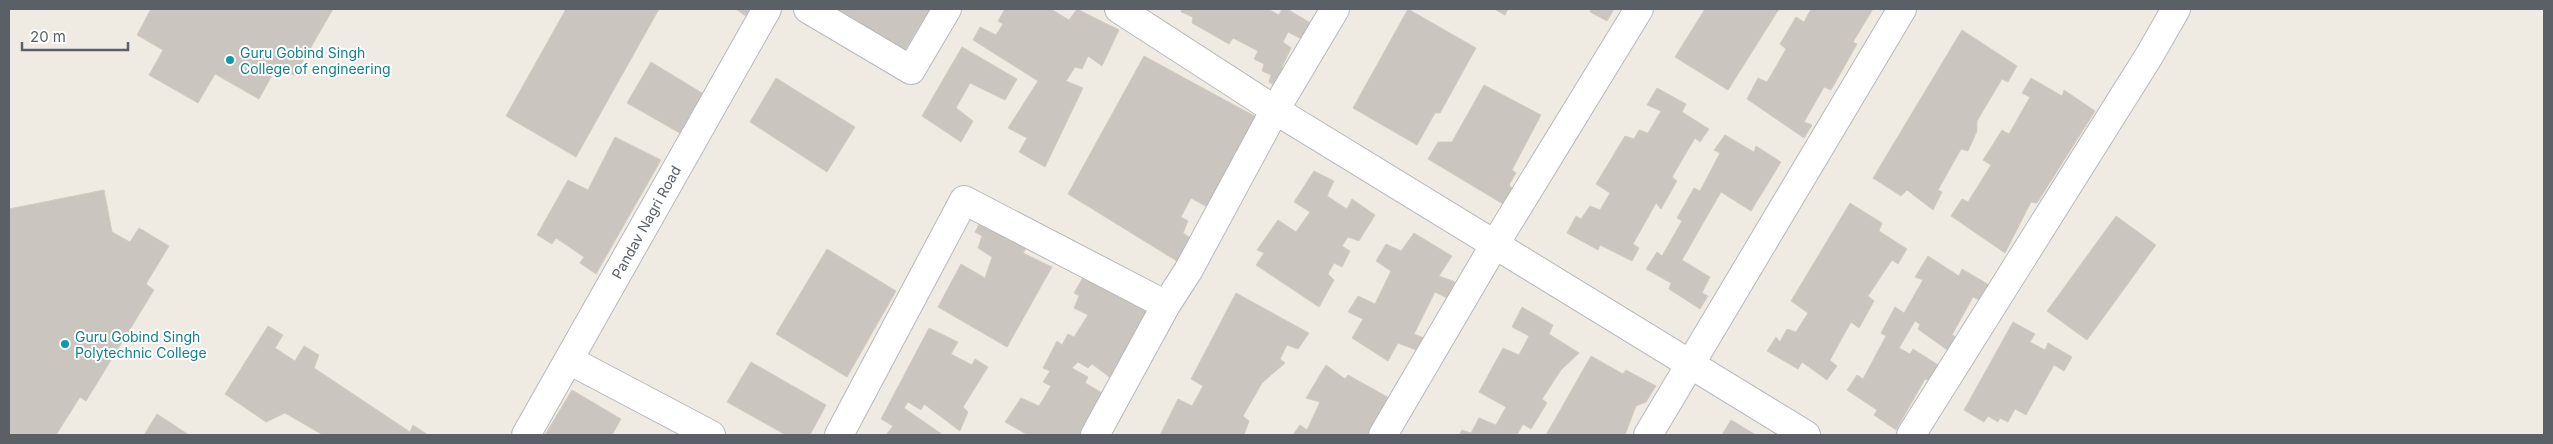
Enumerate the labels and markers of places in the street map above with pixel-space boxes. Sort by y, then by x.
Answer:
place label: Guru Gobind Singh College of engineering [240,44,391,77]
marker: Guru Gobind Singh College of engineering [224,54,236,66]
place label: Guru Gobind Singh Polytechnic College [75,328,207,361]
marker: Guru Gobind Singh Polytechnic College [59,338,71,350]

